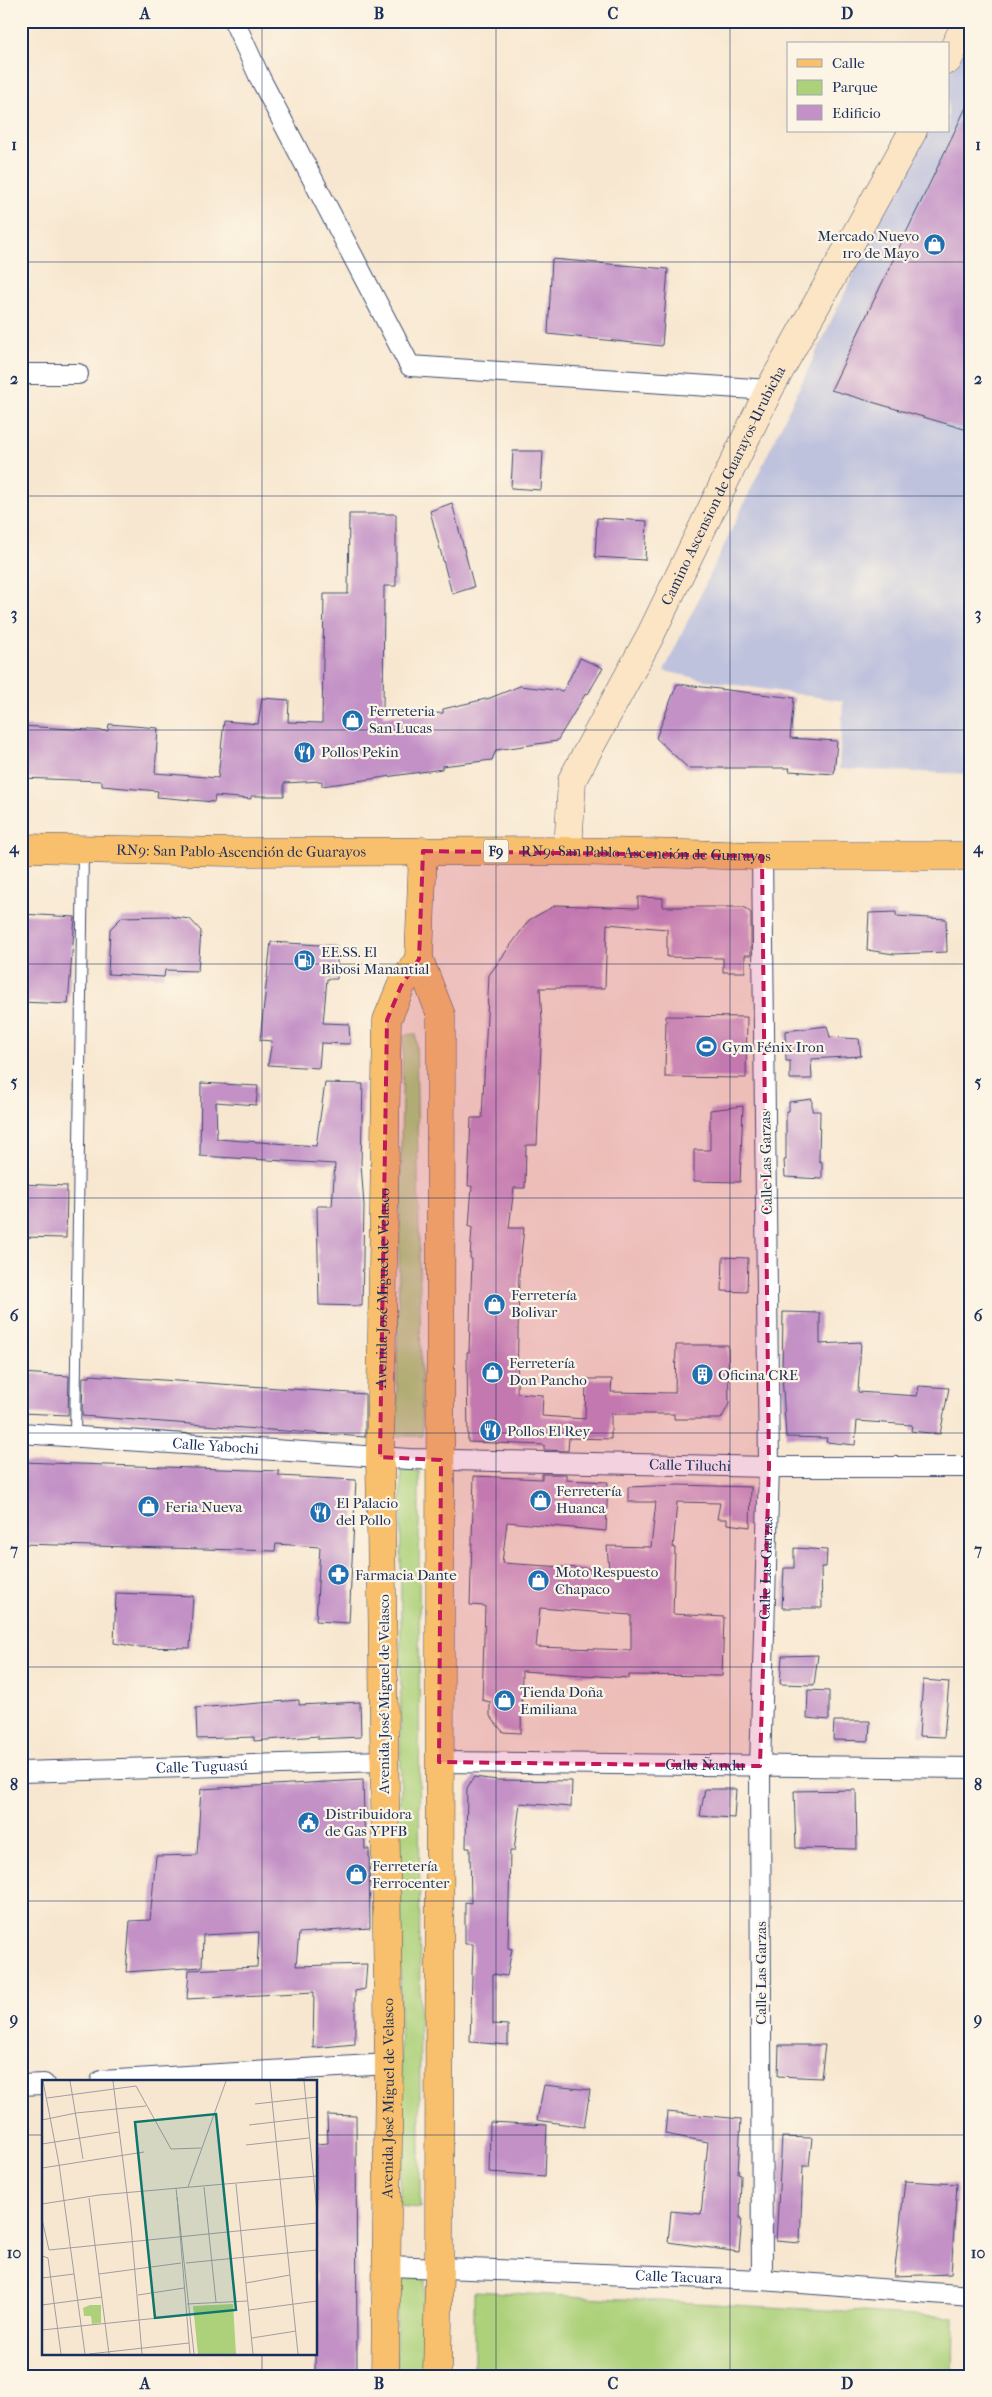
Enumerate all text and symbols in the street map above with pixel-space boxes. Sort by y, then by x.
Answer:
text: A [139,4,151,23]
text: B [374,4,384,23]
text: C [608,4,619,23]
text: D [841,4,853,23]
legend [787,42,950,132]
text: Calle [832,54,865,72]
text: Parque [832,78,878,96]
text: Edificio [832,104,881,122]
text: 1 [11,135,17,154]
text: 1 [975,135,981,154]
place label: Mercado Nuevo 1ro de Mayo [818,227,919,262]
shop icon: Mercado Nuevo 1ro de Mayo [923,233,947,257]
street label: Camino Ascension de Guarayos-Urubicha [657,362,790,608]
text: 2 [10,369,18,388]
text: 2 [974,369,982,388]
text: 3 [11,604,17,624]
text: 3 [975,604,981,624]
place label: Ferreteria San Lucas [369,702,436,737]
shop icon: Ferreteria San Lucas [341,708,365,732]
restaurant icon: Pollos Pekin [293,740,317,764]
place label: Pollos Pekin [321,743,399,761]
text: 4 [8,838,20,858]
text: 4 [972,838,984,858]
road number: F9 [484,839,508,862]
street label: RN9: San Pablo-Ascención de Guarayos [116,841,366,861]
street label: RN9: San Pablo-Ascención de Guarayos [521,842,771,865]
place label: EE.SS. El Bibosi Manantial [321,943,430,978]
fuel station icon: EE.SS. El Bibosi Manantial [293,949,317,973]
sports icon: Gym Fénix Iron [694,1035,718,1059]
place label: Gym Fénix Iron [722,1038,824,1056]
text: 5 [11,1072,18,1091]
text: 5 [975,1072,982,1091]
street label: Calle Las Garzas [756,1111,776,1215]
street label: Avenida José Miguel de Velasco [372,1188,393,1389]
place label: Ferretería Bolivar [511,1286,578,1321]
shop icon: Ferretería Bolivar [483,1292,507,1316]
text: 6 [10,1306,19,1325]
text: 6 [974,1306,983,1325]
place label: Ferretería Don Pancho [509,1354,587,1389]
shop icon: Ferretería Don Pancho [481,1360,505,1384]
building icon: Oficina CRE [690,1363,714,1387]
place label: Oficina CRE [718,1366,798,1384]
restaurant icon: Pollos El Rey [479,1419,503,1443]
place label: Pollos El Rey [507,1422,591,1440]
street label: Calle Yabochi [172,1434,260,1458]
street label: Calle Tiluchi [649,1455,732,1475]
place label: Ferretería Huanca [556,1482,623,1517]
shop icon: Ferretería Huanca [528,1488,552,1512]
place label: El Palacio del Pollo [336,1494,398,1529]
shop icon: Feria Nueva [137,1495,161,1519]
place label: Feria Nueva [165,1498,244,1516]
restaurant icon: El Palacio del Pollo [308,1500,332,1524]
street label: Calle Las Garzas [755,1515,777,1620]
text: 7 [9,1540,18,1559]
text: 7 [973,1540,982,1559]
pharmacy icon: Farmacia Dante [327,1563,351,1587]
place label: Moto Respuesto Chapaco [555,1563,659,1598]
place label: Farmacia Dante [355,1566,457,1584]
shop icon: Moto Respuesto Chapaco [527,1569,551,1593]
street label: Avenida José Miguel de Velasco [375,1594,393,1795]
place label: Tienda Doña Emiliana [520,1683,604,1718]
shop icon: Tienda Doña Emiliana [492,1689,516,1713]
street label: Calle Tuguasú [156,1756,249,1777]
street label: Calle Ñandu [665,1756,745,1774]
text: 8 [10,1775,18,1794]
text: 8 [974,1775,982,1794]
place label: Distribuidora de Gas YPFB [325,1805,413,1840]
public building icon: Distribuidora de Gas YPFB [297,1811,321,1835]
place label: Ferretería Ferrocenter [372,1857,450,1892]
shop icon: Ferretería Ferrocenter [344,1863,368,1887]
street label: Calle Las Garzas [752,1921,770,2025]
street label: Avenida José Miguel de Velasco [378,1997,398,2199]
text: 9 [9,2009,18,2029]
text: 9 [973,2009,982,2029]
inset map [42,2080,318,2354]
text: 10 [7,2243,21,2262]
text: 10 [971,2243,985,2262]
street label: Calle Tacuara [635,2266,724,2288]
text: A [139,2374,151,2393]
text: B [374,2374,384,2393]
text: C [608,2374,619,2393]
text: D [841,2374,853,2393]

